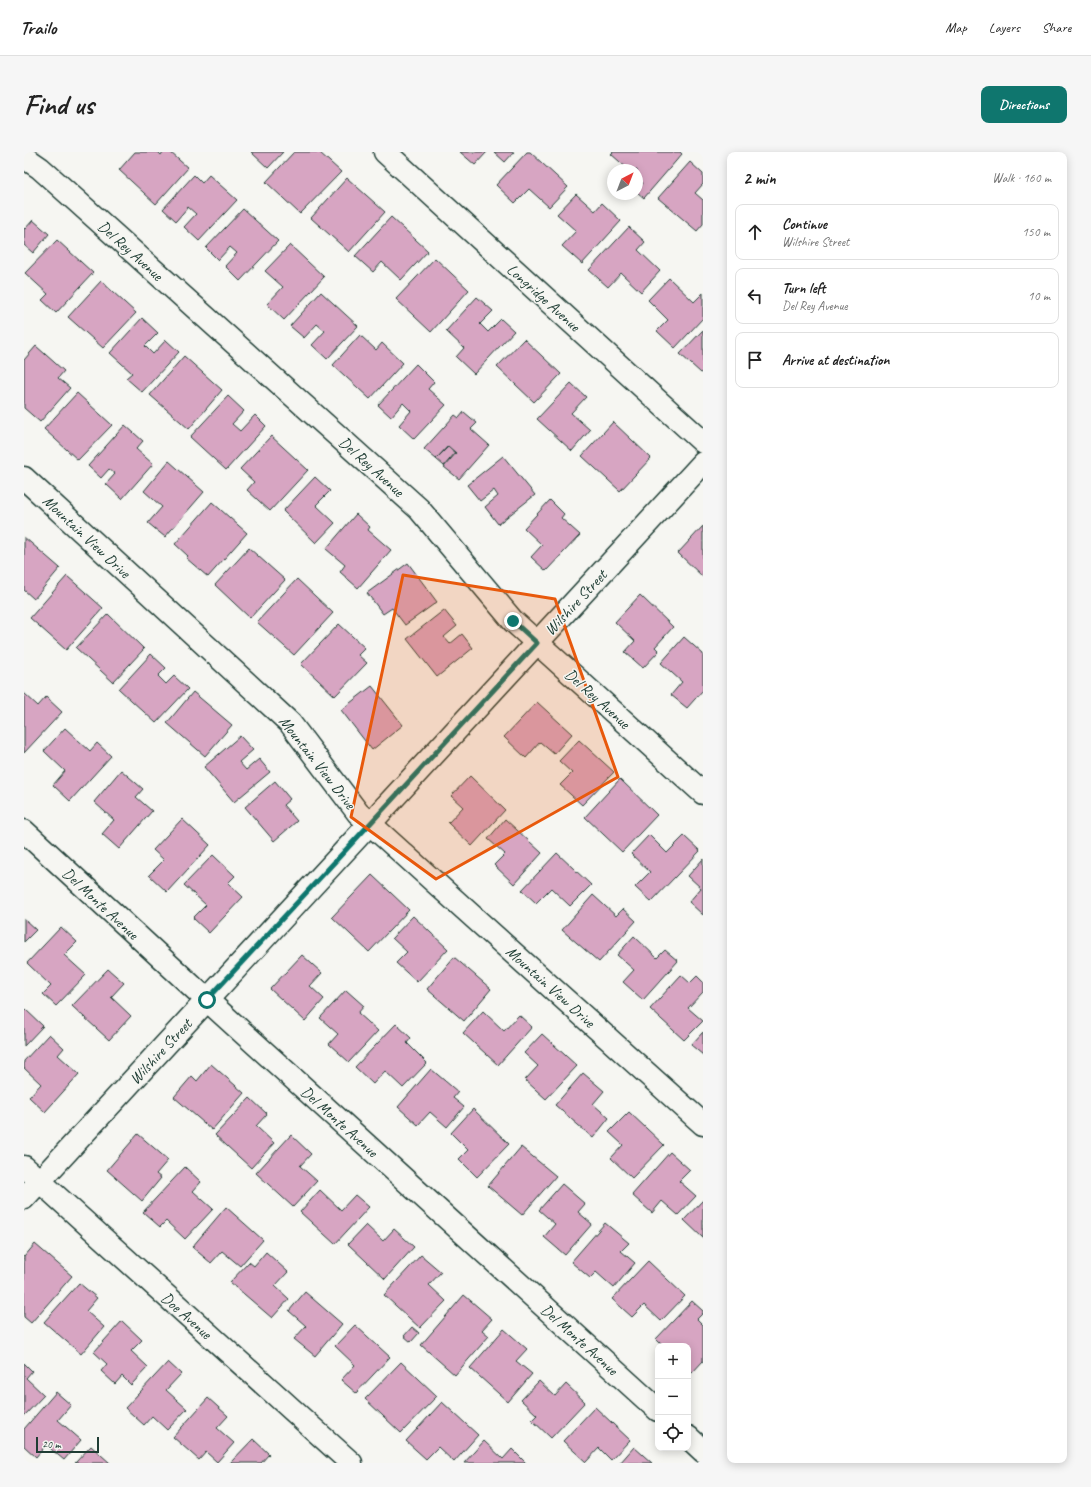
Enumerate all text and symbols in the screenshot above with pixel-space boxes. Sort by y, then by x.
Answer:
text: Trailo [20,16,56,40]
text: Map [945,19,967,36]
text: Layers [989,19,1020,36]
text: Share [1042,19,1071,36]
button: Directions [981,86,1067,123]
text: Find us [24,87,94,122]
north arrow [607,164,643,200]
text: 2 min [743,168,776,189]
text: Walk · 160 m [992,170,1051,186]
text: Continue [782,215,827,234]
street label: Del Rey Avenue [94,216,168,286]
icon: ahead [744,221,766,243]
text: 150 m [1022,224,1050,240]
text: Wilshire Street [782,234,849,250]
street label: Longridge Avenue [502,260,586,337]
text: Turn left [782,279,825,298]
icon: left [744,285,766,307]
text: 10 m [1028,288,1050,304]
text: Del Rey Avenue [782,298,847,314]
icon: arrive [744,349,766,371]
text: Arrive at destination [782,351,889,370]
street label: Del Rey Avenue [335,432,409,502]
street label: Mountain View Drive [38,491,136,584]
street label: Wilshire Street [540,564,612,640]
route end [504,612,522,630]
street label: Del Rey Avenue [561,664,635,734]
street label: Mountain View Drive [275,712,361,815]
street label: Del Monte Avenue [58,863,144,945]
street label: Mountain View Drive [502,942,600,1033]
route start [198,991,216,1009]
street label: Wilshire Street [125,1013,197,1089]
street label: Del Monte Avenue [297,1082,383,1163]
street label: Doe Avenue [157,1288,217,1345]
street label: Del Monte Avenue [537,1300,623,1381]
map controls [655,1343,691,1451]
button: + [655,1343,691,1379]
button: − [655,1379,691,1415]
button: locate [655,1415,691,1451]
scale bar [36,1435,99,1454]
text: 20 m [42,1437,61,1451]

